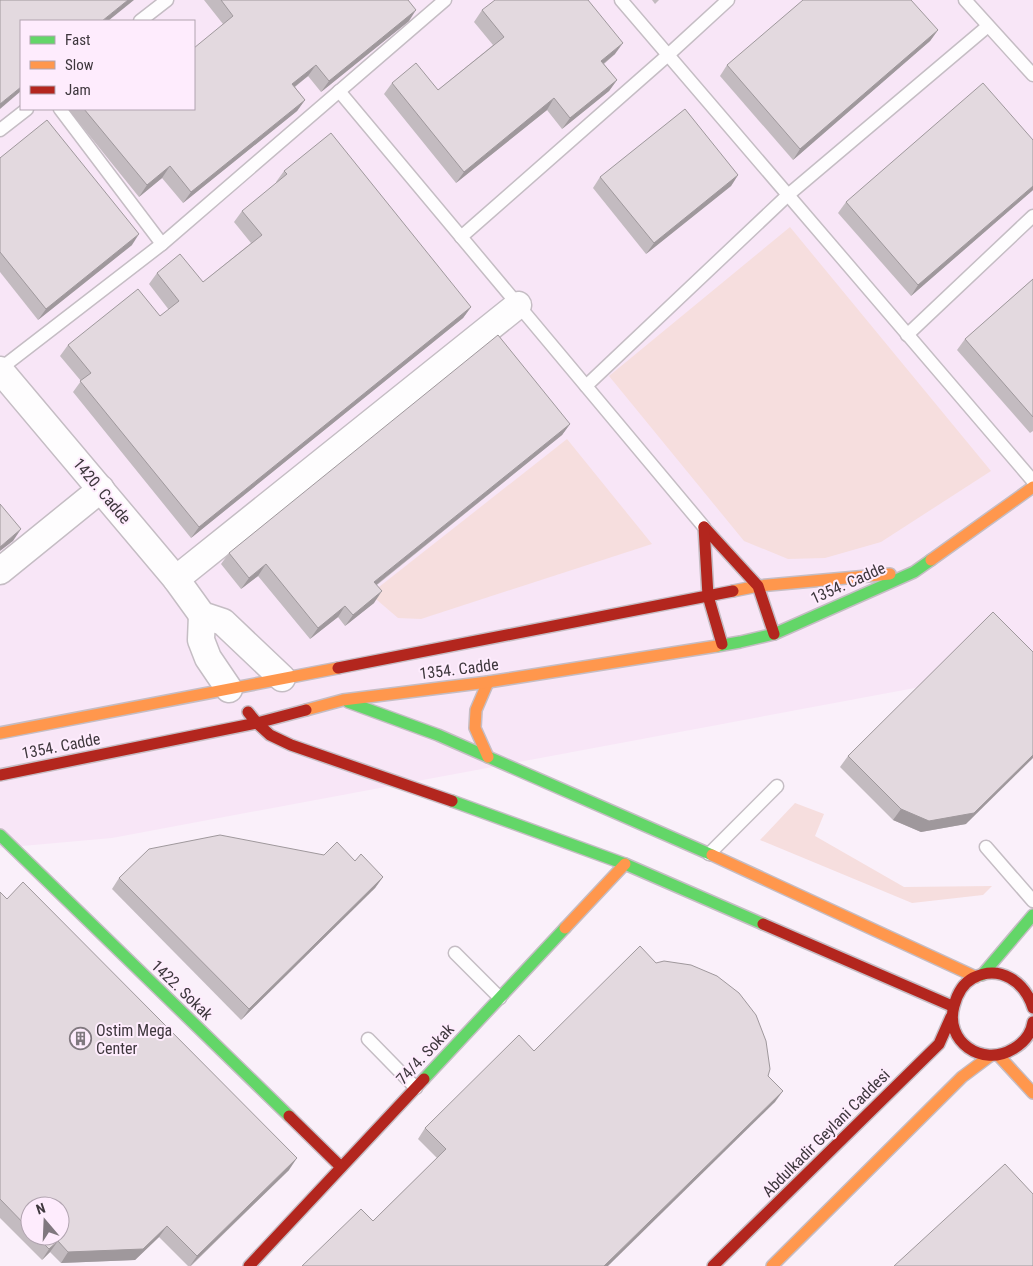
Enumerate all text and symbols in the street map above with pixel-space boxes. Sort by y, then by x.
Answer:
legend [20,20,195,110]
text: Fast [65,31,90,49]
text: Slow [65,56,94,74]
text: Jam [65,81,91,99]
street label: 1420. Cadde [69,454,135,528]
street label: 1354. Cadde [808,558,888,608]
street label: 1354. Cadde [418,655,500,683]
street label: 1354. Cadde [20,729,102,763]
street label: 1422. Sokak [147,956,217,1024]
street label: 74/4. Sokak [392,1019,458,1088]
place label: Ostim Mega Center [96,1021,172,1058]
building icon: Ostim Mega Center [68,1027,92,1051]
street label: Abdulkadir Geylani Caddesi [758,1065,894,1201]
north arrow [20,1196,70,1246]
text: N [34,1200,47,1218]

